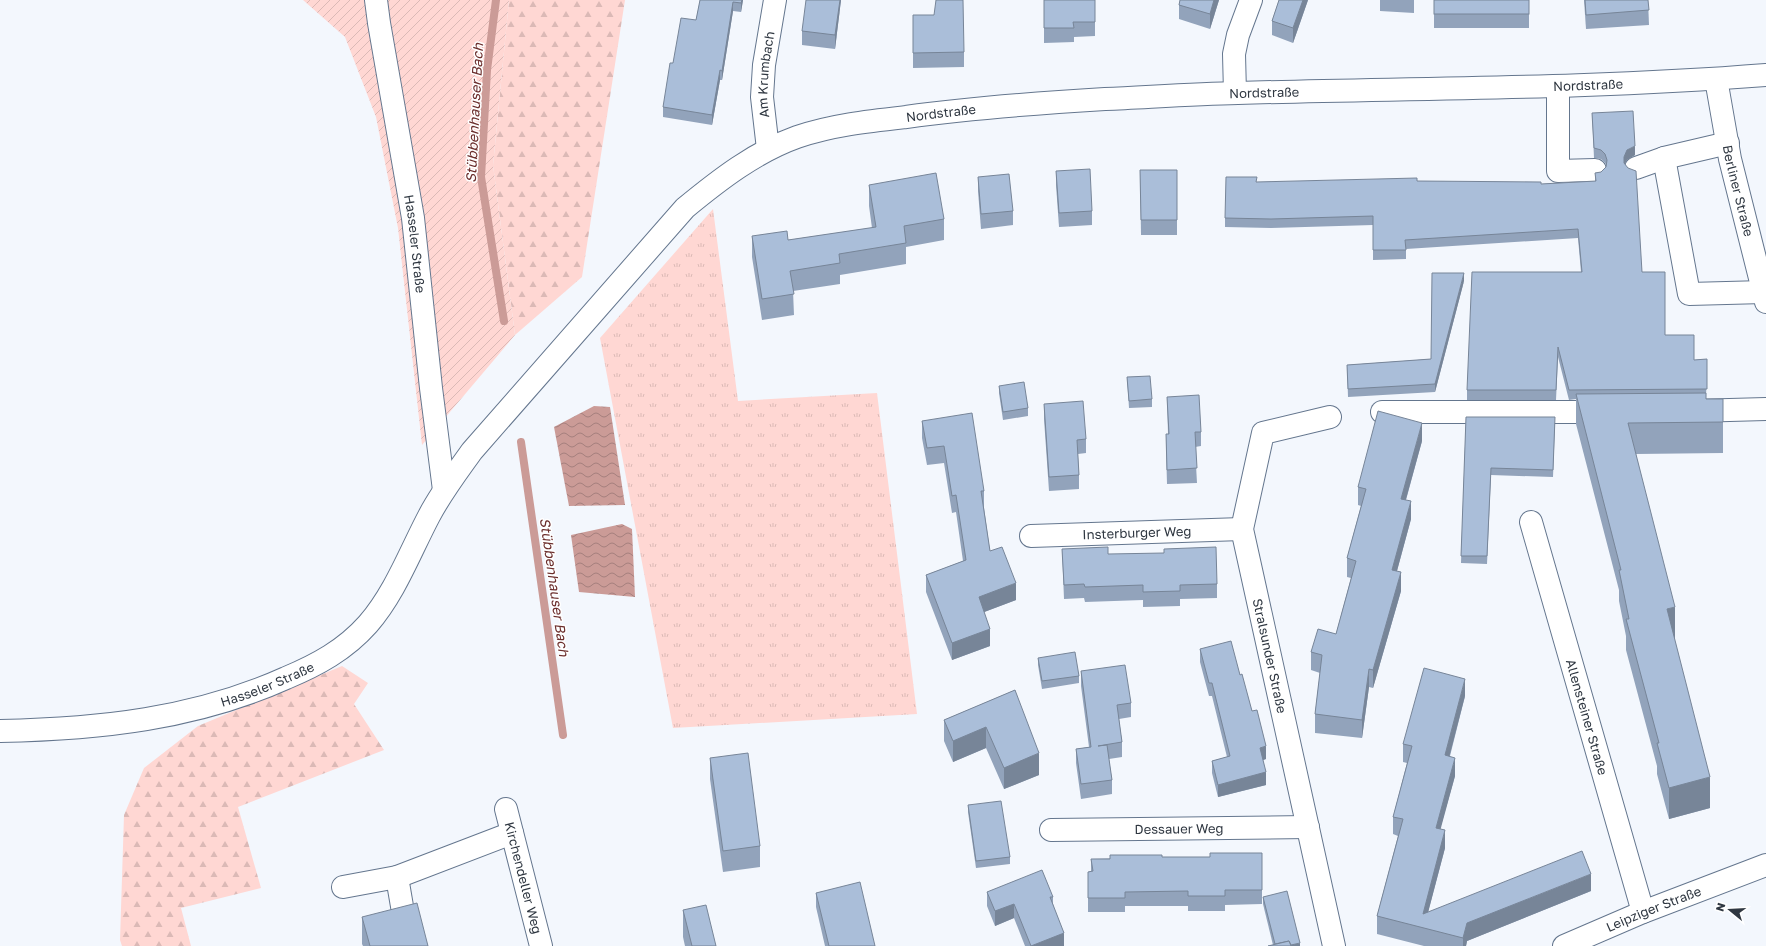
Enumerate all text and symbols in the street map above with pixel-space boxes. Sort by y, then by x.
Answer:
street label: Am Krumbach [754,30,778,119]
water label: Stübbenhauser Bach [462,41,486,183]
street label: Nordstraße [1553,76,1624,94]
street label: Nordstraße [1229,83,1299,101]
street label: Nordstraße [905,101,977,125]
street label: Berliner Straße [1720,144,1757,238]
street label: Hasseler Straße [401,193,429,294]
water label: Stübbenhauser Bach [537,517,573,659]
street label: Insterburger Weg [1082,523,1192,542]
street label: Stralsunder Straße [1250,597,1290,715]
street label: Allensteiner Straße [1563,657,1611,777]
street label: Hasseler Straße [219,658,317,710]
street label: Kirchendeller Weg [502,820,546,936]
street label: Dessauer Weg [1134,820,1224,837]
street label: Leipziger Straße [1604,883,1703,935]
north arrow [1710,890,1750,930]
text: N [1713,901,1727,913]

